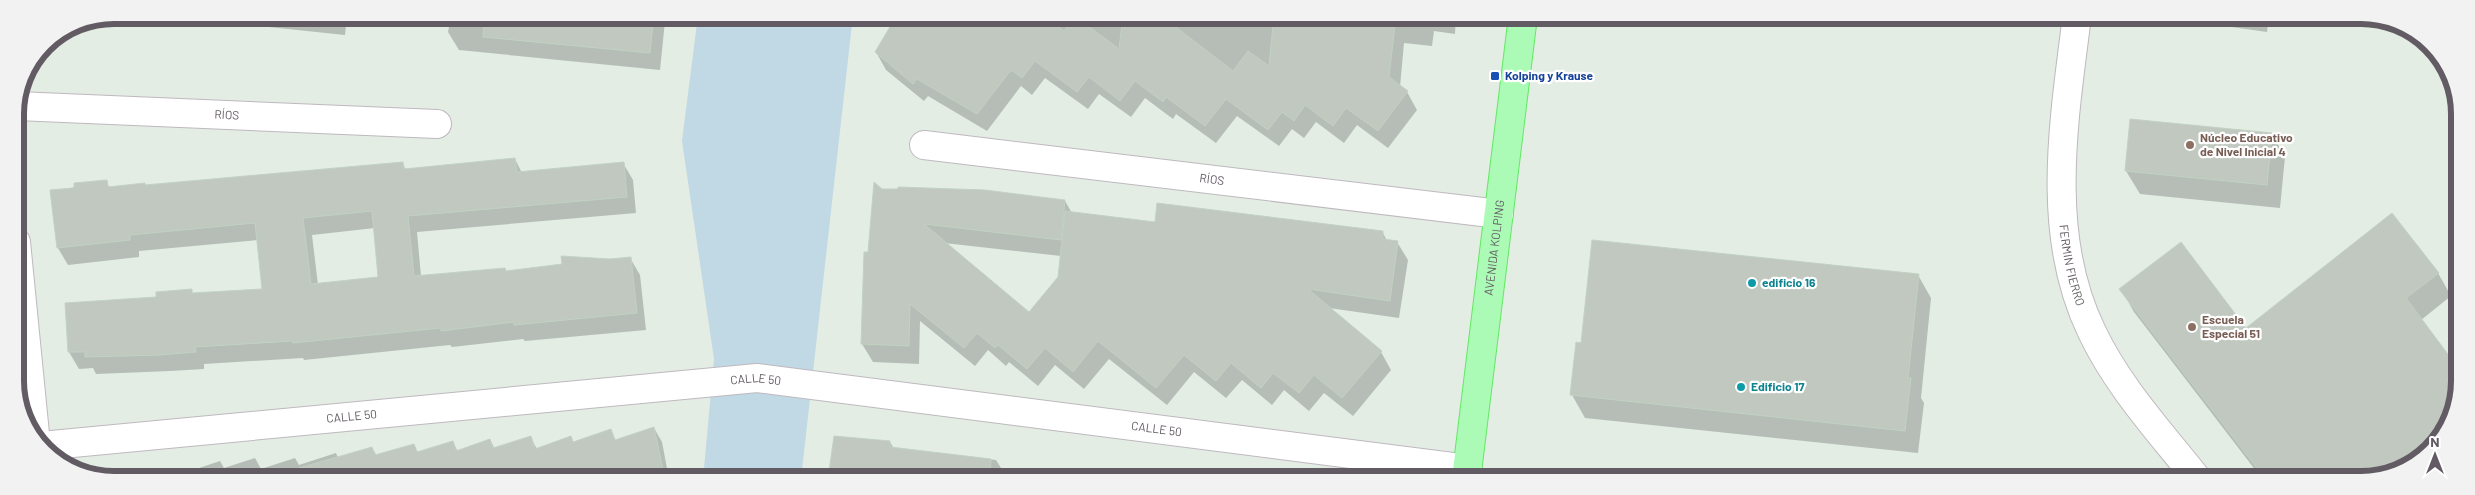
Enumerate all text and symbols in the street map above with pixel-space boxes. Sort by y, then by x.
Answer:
place label: Kolping y Krause [1505,68,1594,82]
marker: Kolping y Krause [1489,70,1501,82]
street label: RÍOS [214,106,240,122]
place label: Núcleo Educativo de Nivel Inicial 4 [2200,130,2293,158]
marker: Núcleo Educativo de Nivel Inicial 4 [2184,139,2196,151]
street label: RÍOS [1199,170,1225,187]
street label: AVENIDA KOLPING [1481,199,1506,296]
street label: FERMIN FIERRO [2057,224,2088,308]
place label: edificio 16 [1762,275,1816,289]
marker: edificio 16 [1746,277,1758,289]
place label: Escuela Especial 51 [2202,312,2260,340]
marker: Escuela Especial 51 [2186,321,2198,333]
street label: CALLE 50 [730,370,782,387]
place label: Edificio 17 [1751,379,1804,393]
marker: Edificio 17 [1735,381,1747,393]
street label: CALLE 50 [326,406,377,425]
street label: CALLE 50 [1131,418,1183,438]
north arrow [2410,430,2460,480]
text: N [2430,433,2440,450]

